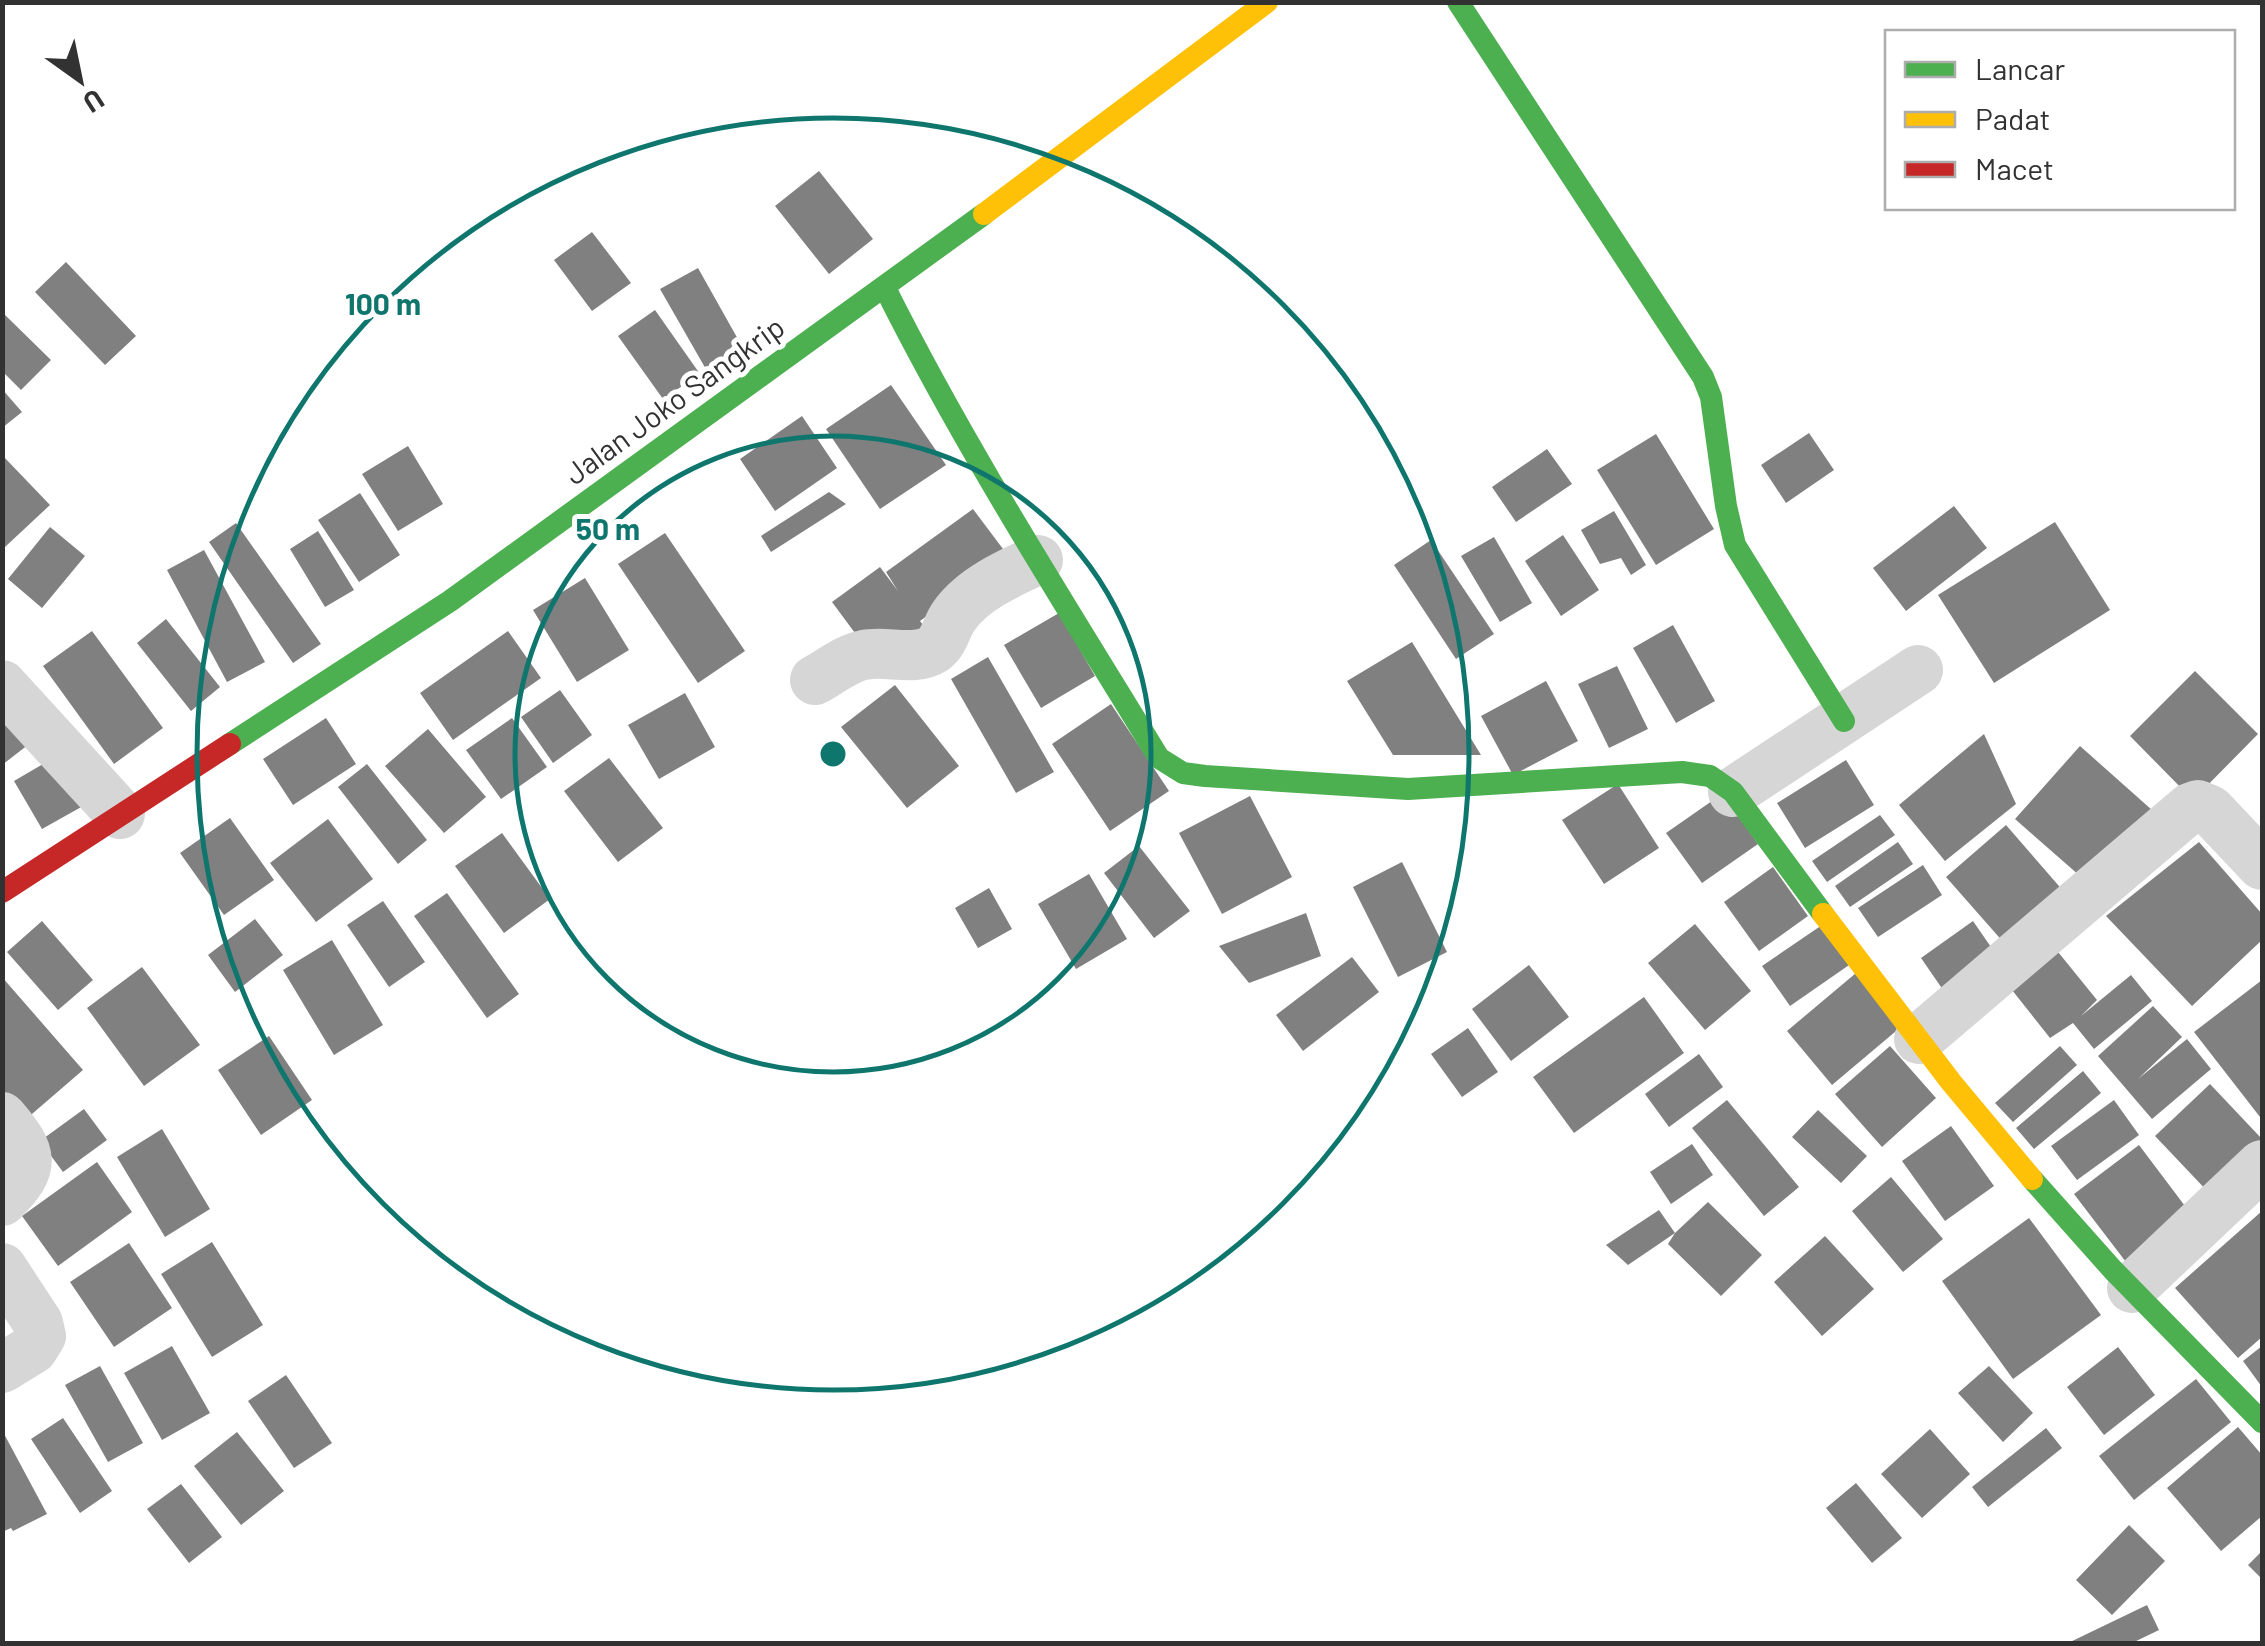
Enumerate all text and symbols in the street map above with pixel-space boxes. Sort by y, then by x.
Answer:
north arrow [30,30,130,130]
legend [1885,30,2235,210]
text: Lancar [1975,50,2065,86]
text: U [78,83,111,121]
text: Padat [1975,100,2051,136]
text: Macet [1975,150,2054,186]
text: 100 m [345,285,421,321]
street label: Jalan Joko Sangkrip [557,308,791,491]
text: 50 m [576,510,640,546]
centre of rings [815,736,851,772]

